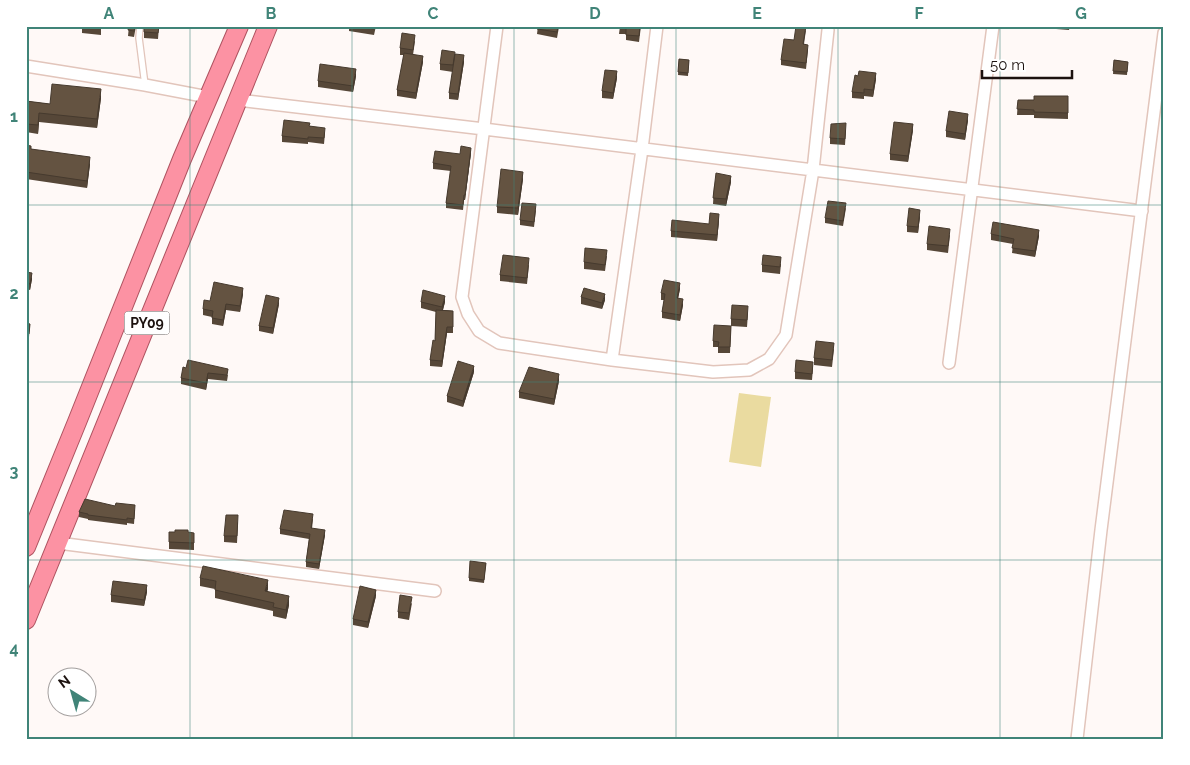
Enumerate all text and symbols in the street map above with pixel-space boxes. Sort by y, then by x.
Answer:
text: A [104,4,115,23]
text: B [266,4,277,23]
text: C [428,4,439,23]
text: D [589,4,601,23]
text: E [752,4,762,23]
text: F [914,4,924,23]
text: G [1075,4,1087,23]
scale bar [982,48,1072,80]
text: 50 m [990,56,1025,74]
text: 1 [10,107,18,126]
text: 2 [9,284,19,303]
road number: PY09 [124,312,170,334]
text: 3 [10,462,19,481]
text: 4 [9,639,19,658]
north arrow [48,668,98,718]
text: N [55,672,73,691]

